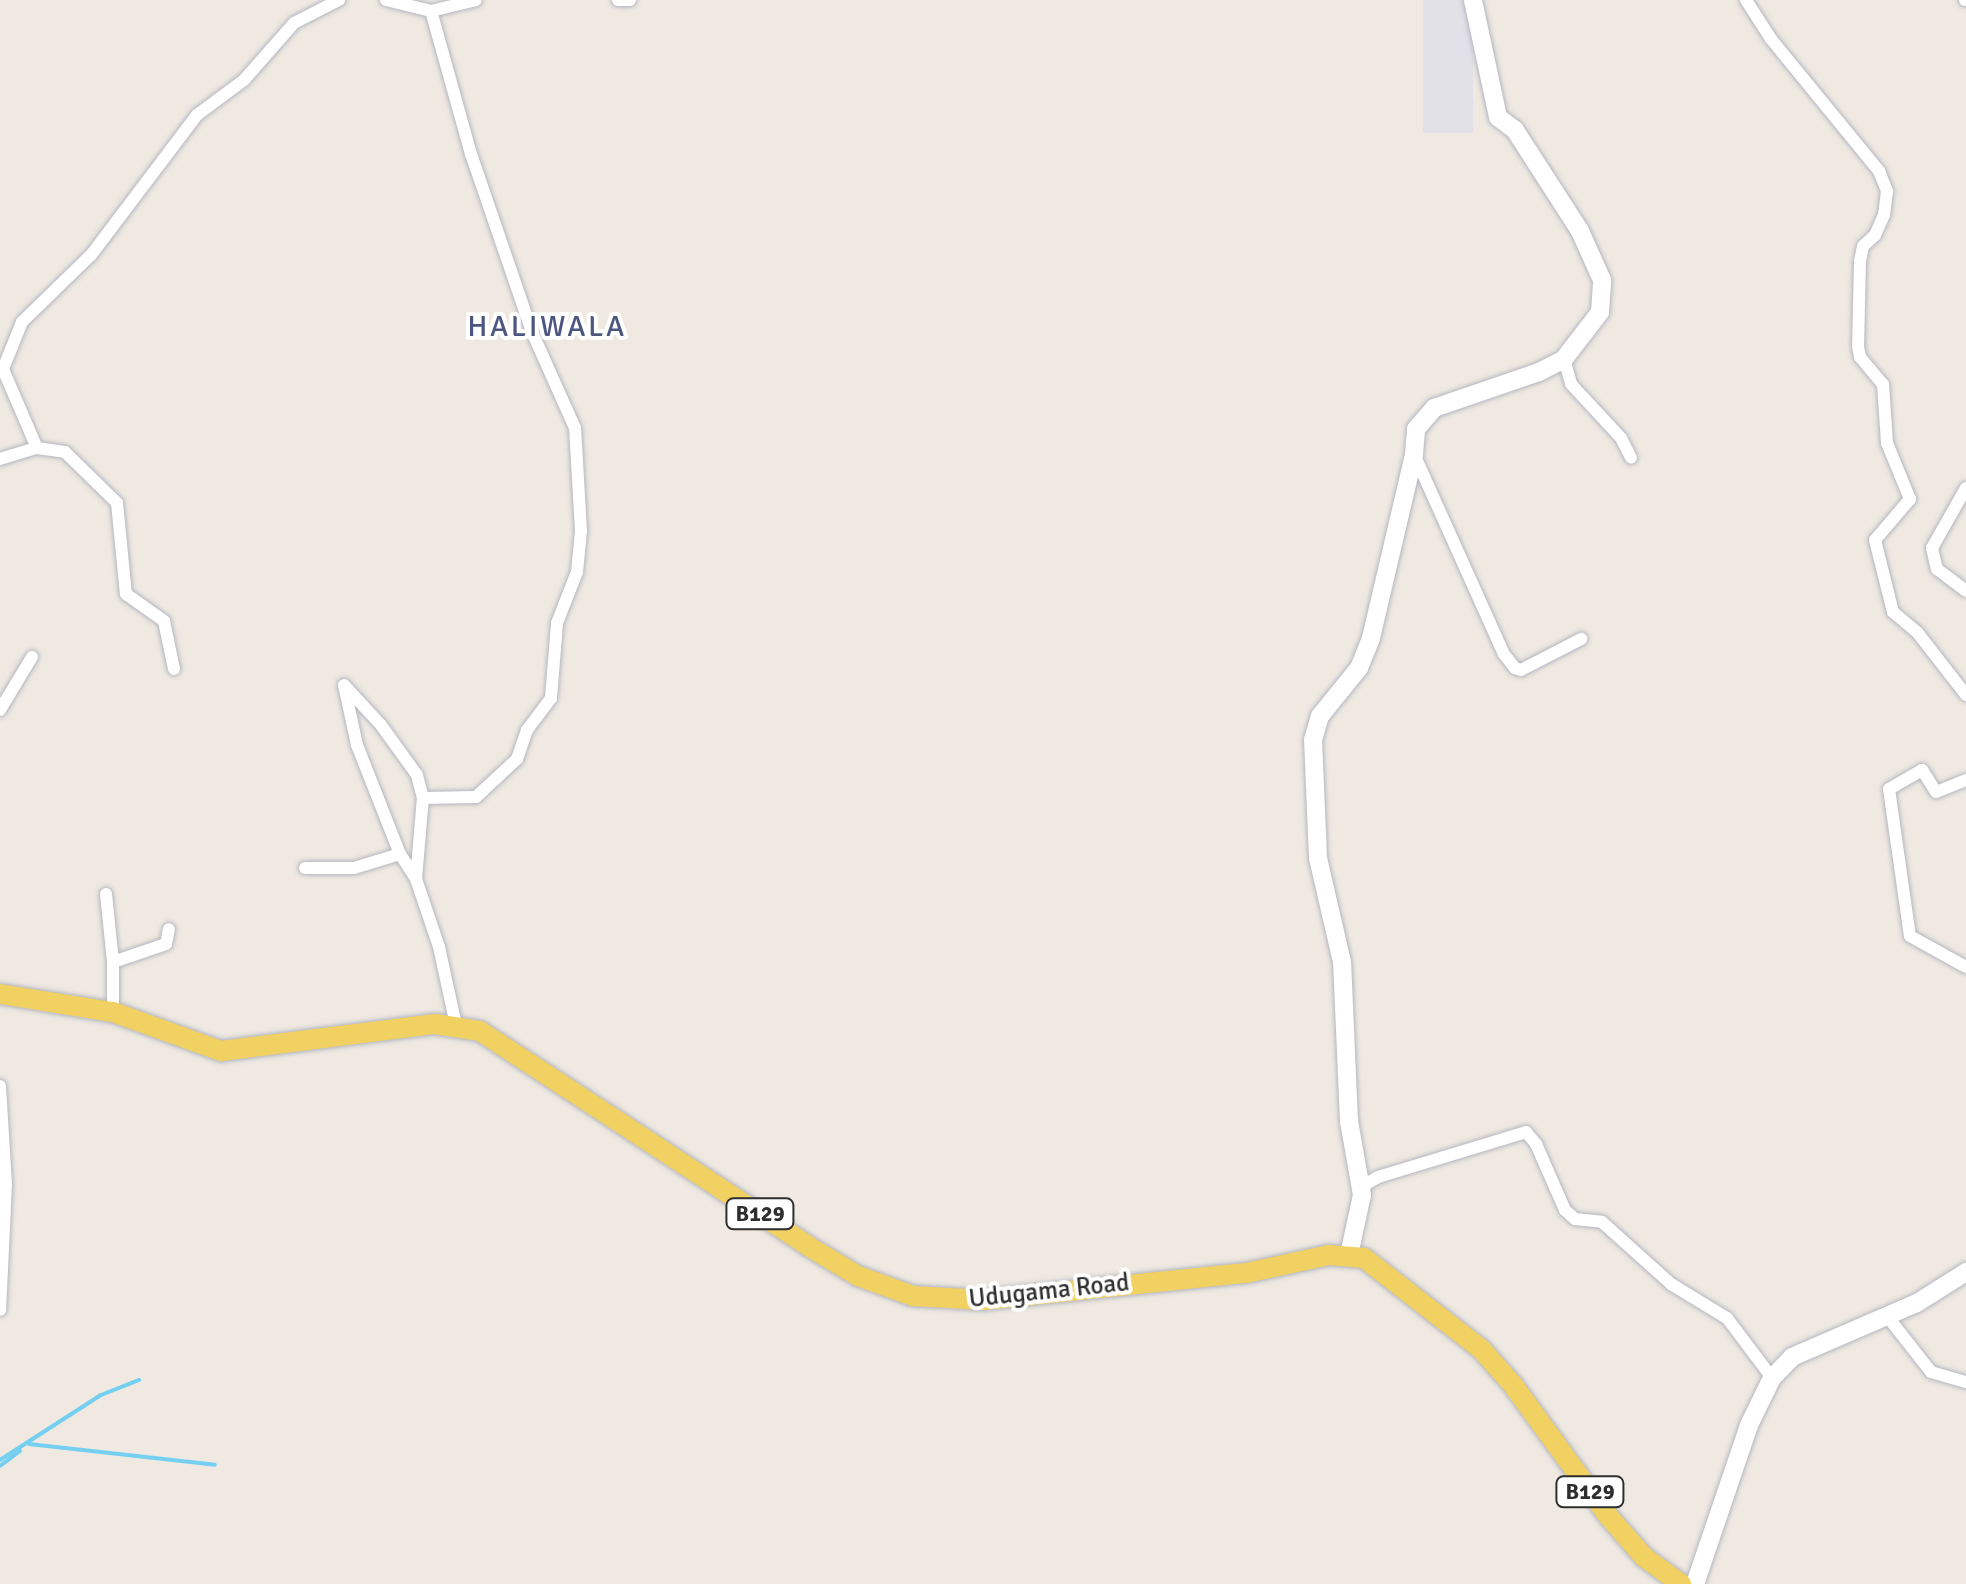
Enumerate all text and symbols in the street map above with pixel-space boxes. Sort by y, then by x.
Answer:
district label: HALIWALA [467,309,627,345]
road number: B129 [725,1197,795,1231]
street label: Udugama Road [967,1268,1131,1314]
road number: B129 [1555,1475,1625,1509]

